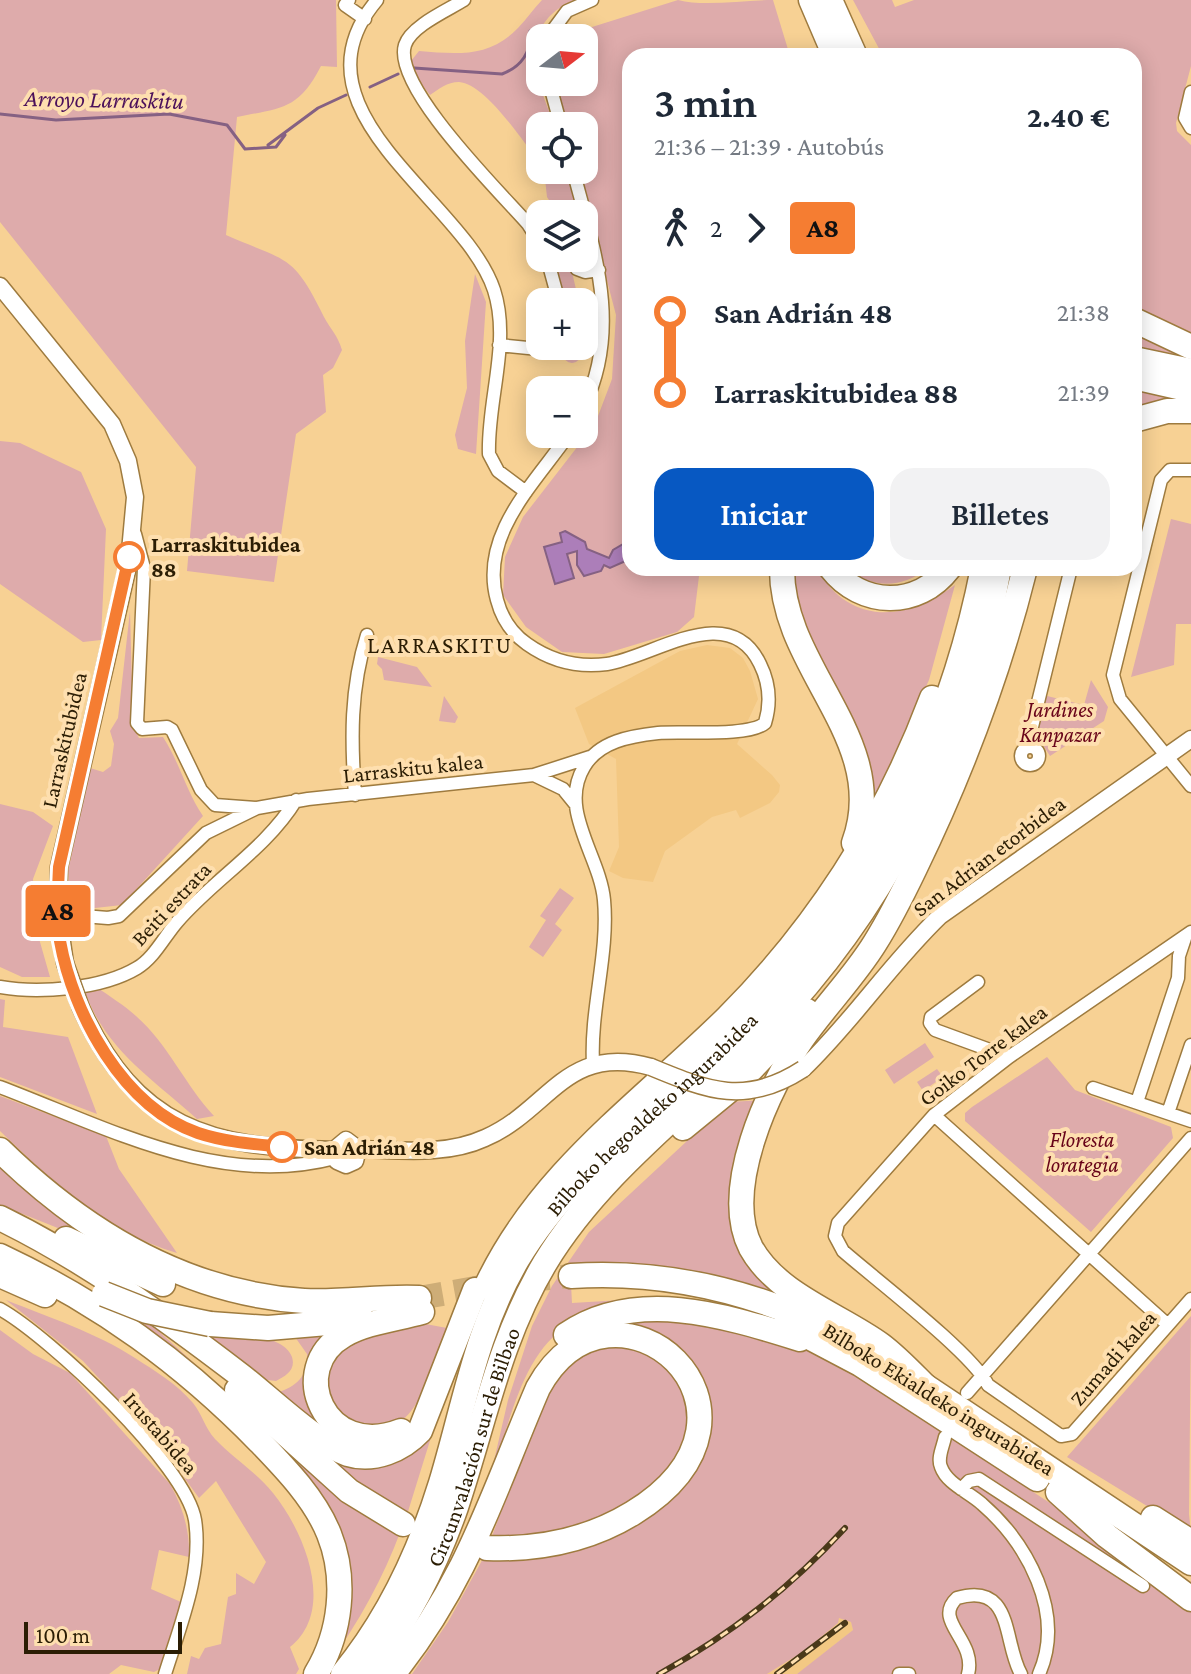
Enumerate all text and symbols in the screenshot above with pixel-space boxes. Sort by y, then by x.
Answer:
north arrow [526,24,598,96]
map controls [526,24,598,448]
text: 3 min [654,78,757,126]
water label: Arroyo Larraskitu [23,84,184,114]
text: 2.40 € [1027,100,1110,133]
button: locate [526,112,598,184]
text: 21:36 – 21:39 · Autobús [654,132,884,161]
button: layers [526,200,598,272]
icon: walk [654,206,698,250]
icon: forward [734,206,778,250]
text: A8 [806,212,839,243]
text: 2 [710,214,722,243]
button: + [526,288,598,360]
text: San Adrián 48 [714,296,893,329]
text: 21:38 [1057,298,1110,327]
button: − [526,376,598,448]
text: Larraskitubidea 88 [714,376,959,409]
text: 21:39 [1058,378,1110,407]
button: Iniciar [654,468,874,560]
button: Billetes [890,468,1110,560]
place label: Larraskitubidea 88 [151,532,301,582]
marker: Larraskitubidea 88 [114,542,144,572]
district label: LARRASKITU [367,631,513,658]
street label: Larraskitubidea [36,670,92,810]
park label: Jardines Kanpazar [1019,697,1102,747]
street label: Larraskitu kalea [342,748,484,788]
street label: San Adrian etorbidea [908,791,1070,921]
street label: Beiti estrata [126,857,216,951]
line badge: A8 [22,885,94,937]
text: A8 [42,895,74,926]
street label: Goiko Torre kalea [914,999,1052,1111]
street label: Bilboko hegoaldeko ingurabidea [541,1007,762,1220]
park label: Floresta lorategia [1045,1127,1119,1177]
marker: San Adrián 48 [267,1132,297,1162]
place label: San Adrián 48 [304,1135,435,1160]
street label: Zumadi kalea [1065,1305,1161,1411]
street label: Bilboko Ekialdeko ingurabidea [819,1317,1059,1481]
street label: Circunvalación sur de Bilbao [421,1324,525,1570]
street label: Irustabidea [119,1387,203,1479]
scale bar [24,1618,182,1654]
text: 100 m [36,1623,90,1648]

